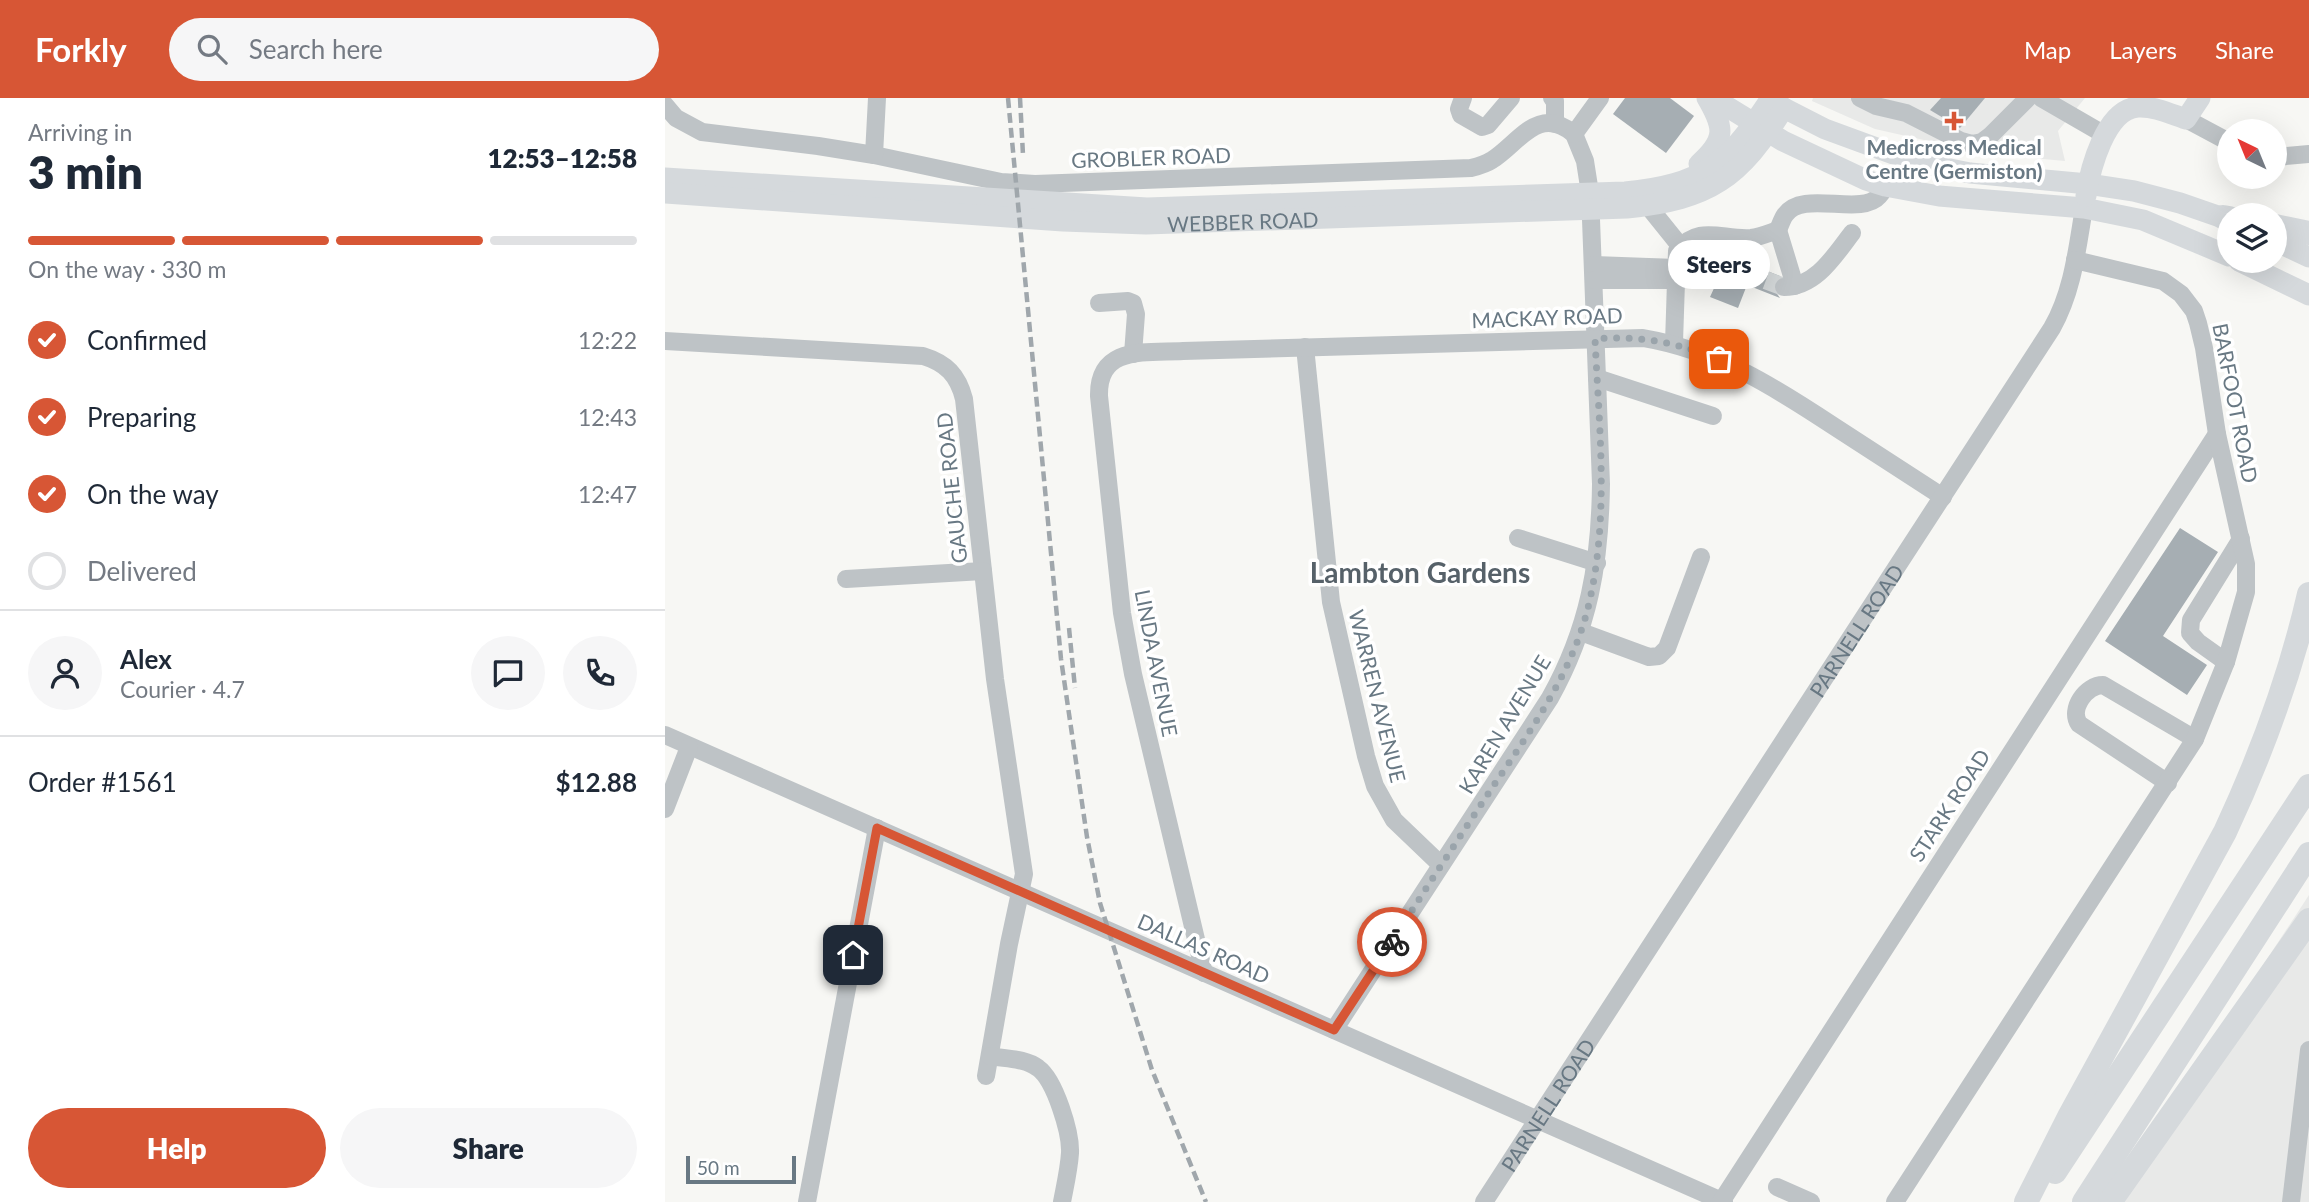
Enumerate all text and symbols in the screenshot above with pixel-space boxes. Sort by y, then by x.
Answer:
search box [169,18,659,81]
text: Forkly [35,29,127,69]
icon: search [193,30,231,68]
text: Search here [249,33,383,65]
text: Map [2024,35,2071,64]
text: Layers [2109,35,2177,64]
text: Share [2215,35,2274,64]
marker: Medicross Medical Centre (Germiston) [1944,111,1964,131]
text: Arriving in [28,118,132,146]
north arrow [2217,119,2287,189]
map controls [2217,119,2287,273]
place label: Medicross Medical Centre (Germiston) [1866,134,2042,183]
text: 12:53–12:58 [487,142,637,174]
street label: GROBLER ROAD [1071,142,1231,172]
text: 3 min [28,144,143,199]
button: layers [2217,203,2287,273]
street label: WEBBER ROAD [1167,206,1319,236]
callout: Steers [1668,240,1770,289]
text: Steers [1687,250,1751,278]
text: On the way · 330 m [28,255,227,283]
street label: MACKAY ROAD [1471,302,1623,332]
icon: check [28,321,66,359]
street label: BARFOOT ROAD [2208,321,2264,485]
text: Confirmed [87,324,207,356]
text: 12:22 [578,326,637,354]
pin [1689,329,1749,389]
icon: bag [1700,340,1738,378]
icon: check [28,398,66,436]
text: Preparing [87,401,196,433]
text: 12:43 [578,403,637,431]
street label: GAUCHE ROAD [931,411,971,565]
icon: check [28,475,66,513]
text: On the way [87,478,219,510]
text: 12:47 [578,480,637,508]
text: Delivered [87,555,197,587]
district label: Lambton Gardens [1310,555,1530,589]
street label: PARNELL ROAD [1803,559,1908,701]
street label: LINDA AVENUE [1130,587,1184,739]
street label: WARREN AVENUE [1344,607,1412,785]
button: person [28,636,102,710]
button: chat [471,636,545,710]
button: phone [563,636,637,710]
text: Alex [120,643,172,675]
street label: KAREN AVENUE [1453,650,1555,798]
text: Courier · 4.7 [120,675,245,703]
street label: STARK ROAD [1903,744,1995,866]
text: Order #1561 [28,766,177,798]
text: $12.88 [555,766,637,798]
courier [1357,907,1427,977]
street label: DALLAS ROAD [1134,908,1274,988]
icon: bike [1373,923,1411,961]
pin [823,925,883,985]
icon: home [834,936,872,974]
street label: PARNELL ROAD [1495,1034,1599,1176]
button: Help [28,1108,326,1188]
button: Share [340,1108,637,1188]
scale bar [686,1153,796,1185]
text: 50 m [697,1156,740,1179]

